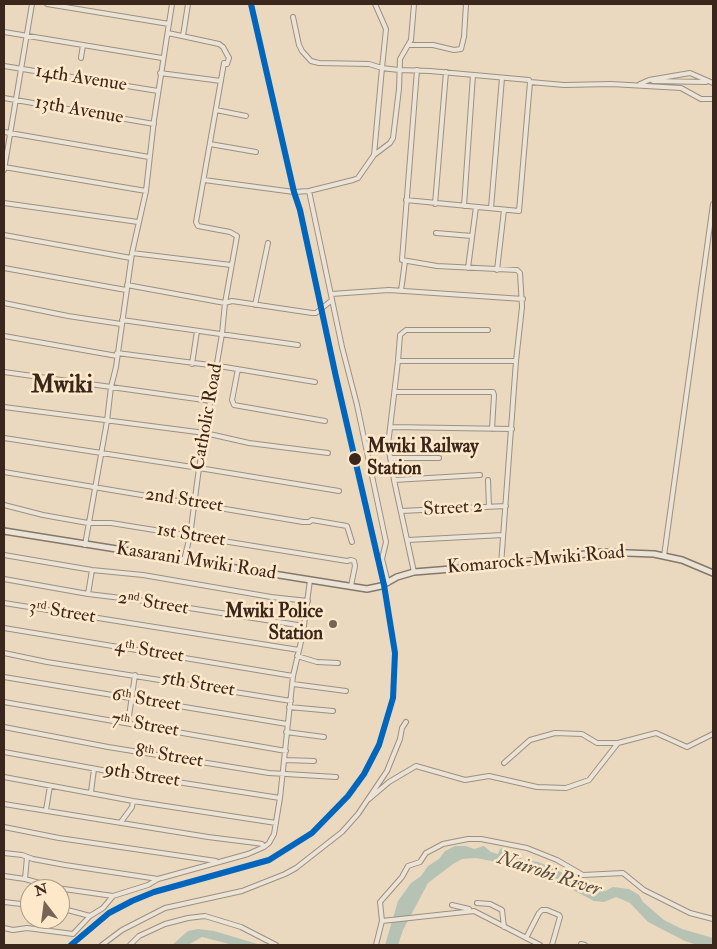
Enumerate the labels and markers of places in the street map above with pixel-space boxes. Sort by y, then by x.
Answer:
place label: Mwiki Railway Station [367,437,479,481]
marker: Mwiki Railway Station [347,451,363,467]
place label: Mwiki Police Station [225,602,323,646]
marker: Mwiki Police Station [327,618,339,630]

